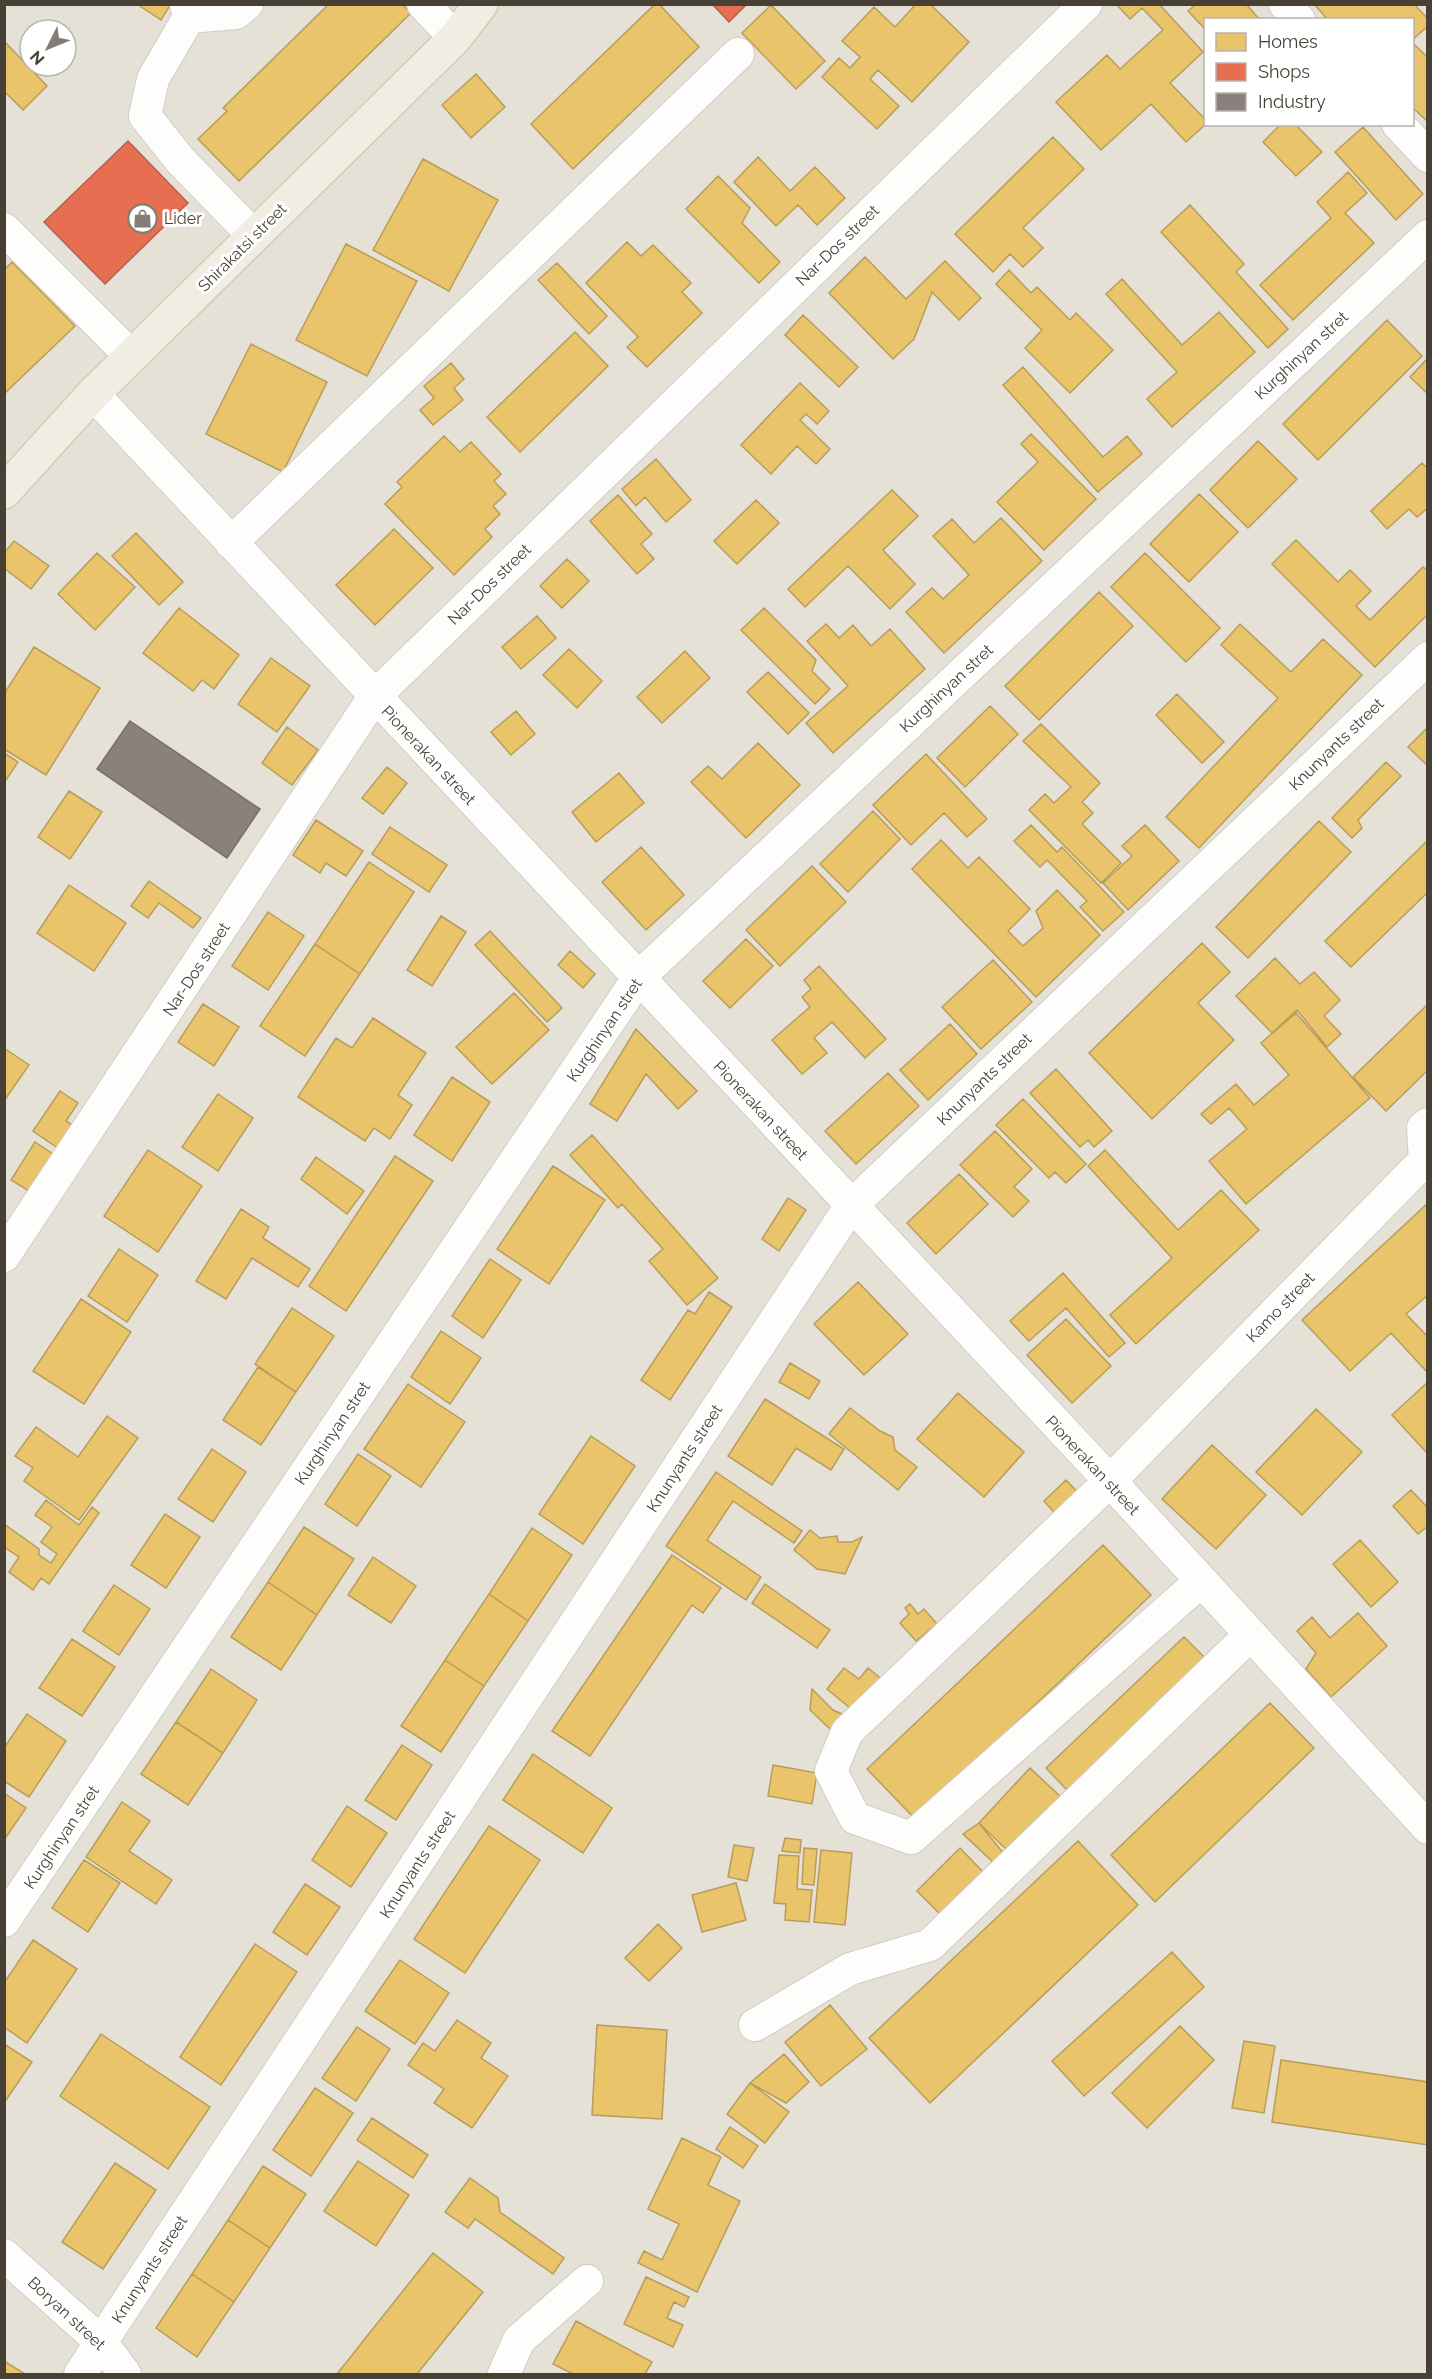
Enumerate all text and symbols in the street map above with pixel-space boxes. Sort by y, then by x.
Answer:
north arrow [18,18,78,78]
legend [1204,18,1414,126]
text: Homes [1258,31,1318,52]
text: N [26,47,49,69]
text: Shops [1258,61,1310,82]
text: Industry [1258,91,1326,112]
street label: Shirakatsi street [194,199,291,295]
street label: Nar-Dos street [792,201,883,290]
shop icon: Lider [127,202,159,234]
place label: Lider [164,209,202,228]
street label: Kurghinyan stret [1251,307,1352,403]
street label: Nar-Dos street [444,540,535,629]
street label: Kurghinyan stret [896,640,997,736]
street label: Knunyants street [1285,694,1388,794]
street label: Pionerakan street [378,702,480,809]
street label: Nar-Dos street [159,918,234,1020]
street label: Kurghinyan stret [563,975,646,1086]
street label: Knunyants street [933,1029,1036,1129]
street label: Pionerakan street [710,1057,812,1164]
street label: Kamo street [1242,1268,1319,1346]
street label: Kurghinyan stret [291,1378,374,1489]
street label: Knunyants street [643,1400,727,1516]
street label: Pionerakan street [1042,1412,1144,1519]
street label: Kurghinyan stret [20,1782,103,1893]
street label: Knunyants street [376,1806,460,1922]
street label: Knunyants street [108,2211,192,2327]
street label: Boryan street [24,2273,110,2354]

